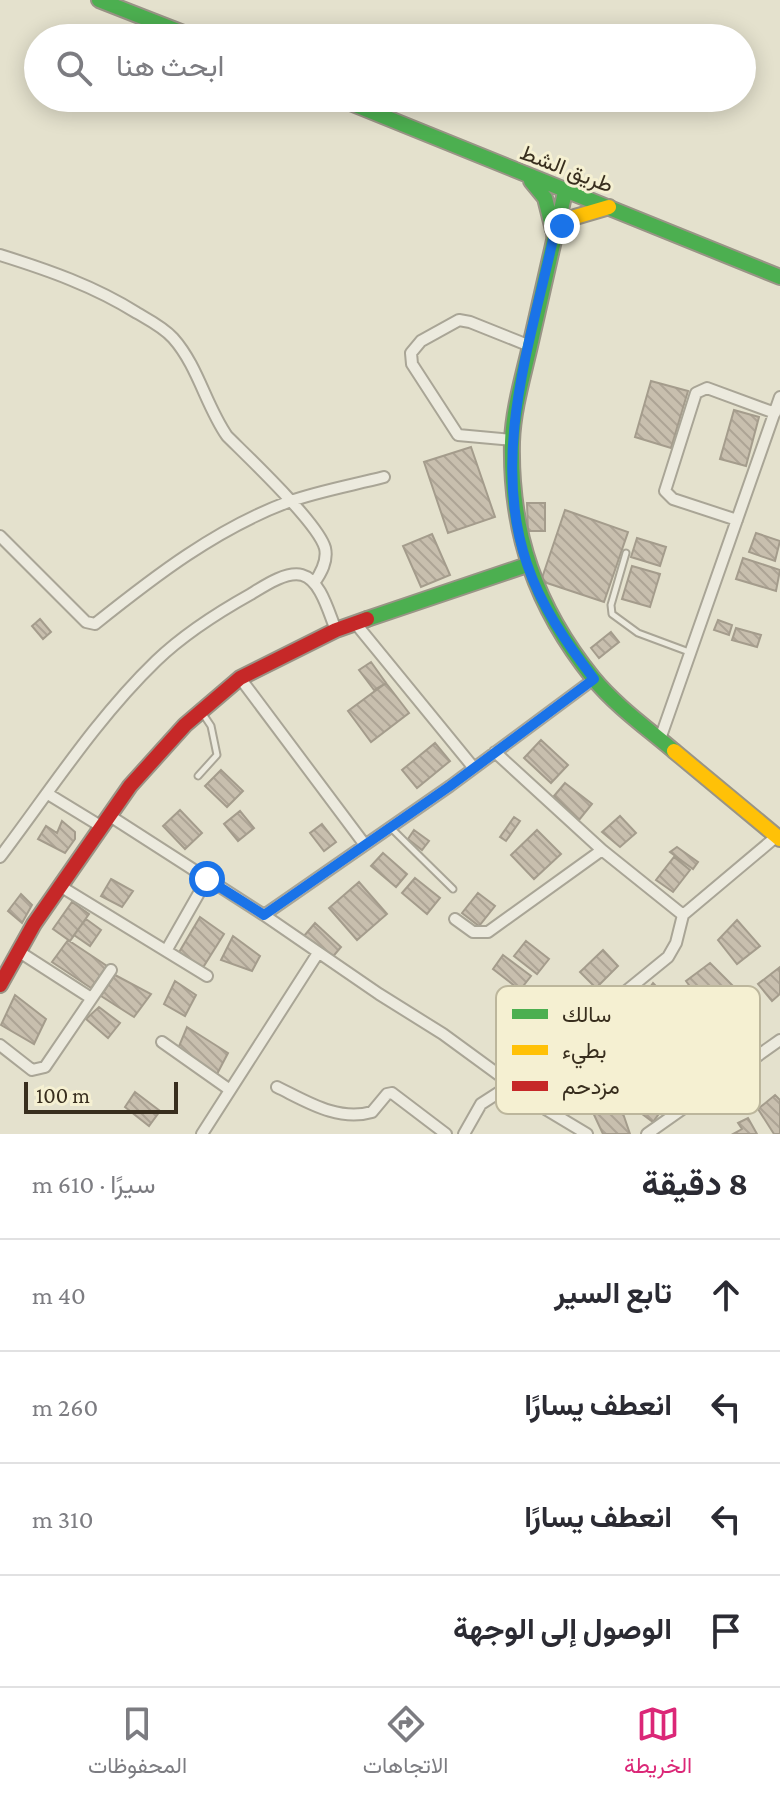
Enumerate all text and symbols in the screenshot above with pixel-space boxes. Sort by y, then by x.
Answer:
search box [24,24,756,112]
icon: search [52,46,96,90]
text: ابحث هنا [116,49,225,82]
street label: طريق الشط [516,139,617,199]
route end [544,208,580,244]
route start [189,861,225,897]
legend [496,986,760,1114]
text: سالك [562,1002,611,1027]
text: بطيء [562,1038,607,1069]
text: مزدحم [562,1074,620,1101]
scale bar [24,1078,178,1114]
text: 100 m [36,1083,90,1108]
text: 8 دقيقة [641,1165,748,1202]
text: سيرًا · 610 m [32,1170,155,1199]
icon: ahead [704,1273,748,1317]
text: تابع السير [554,1276,672,1309]
text: 40 m [32,1281,86,1310]
icon: left [704,1385,748,1429]
text: انعطف يسارًا [524,1388,672,1421]
text: 260 m [32,1393,98,1422]
icon: left [704,1497,748,1541]
text: انعطف يسارًا [524,1500,672,1533]
text: 310 m [32,1505,93,1534]
icon: arrive [704,1609,748,1653]
text: الوصول إلى الوجهة [453,1612,672,1645]
tab: المحفوظات [88,1702,187,1785]
tab: الاتجاهات [363,1702,448,1785]
tab: الخريطة [624,1702,692,1785]

